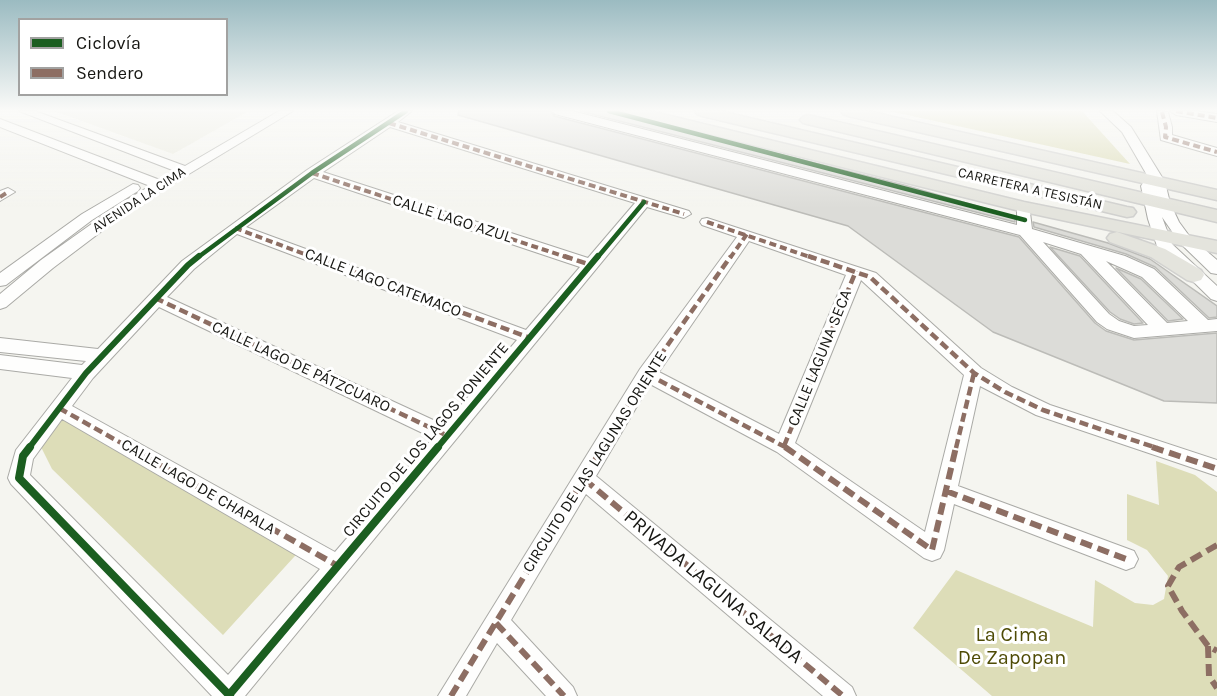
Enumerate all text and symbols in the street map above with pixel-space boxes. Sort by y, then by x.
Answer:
legend [18,18,228,96]
text: Ciclovía [76,32,141,54]
text: Sendero [76,62,143,84]
street label: AVENIDA LA CIMA [89,164,189,236]
street label: CARRETERA A TESISTÁN [956,164,1104,214]
street label: CALLE LAGO AZUL [390,191,514,247]
street label: CALLE LAGO CATEMACO [302,244,464,322]
street label: CALLE LAGUNA SECA [784,287,856,429]
street label: CALLE LAGO DE PÁTZCUARO [209,317,393,417]
street label: CIRCUITO DE LOS LAGOS PONIENTE [339,339,513,541]
street label: CIRCUITO DE LAS LAGUNAS ORIENTE [519,348,671,576]
street label: CALLE LAGO DE CHAPALA [117,435,279,539]
street label: PRIVADA LAGUNA SALADA [619,505,807,669]
park label: La Cima De Zapopan [958,623,1066,670]

